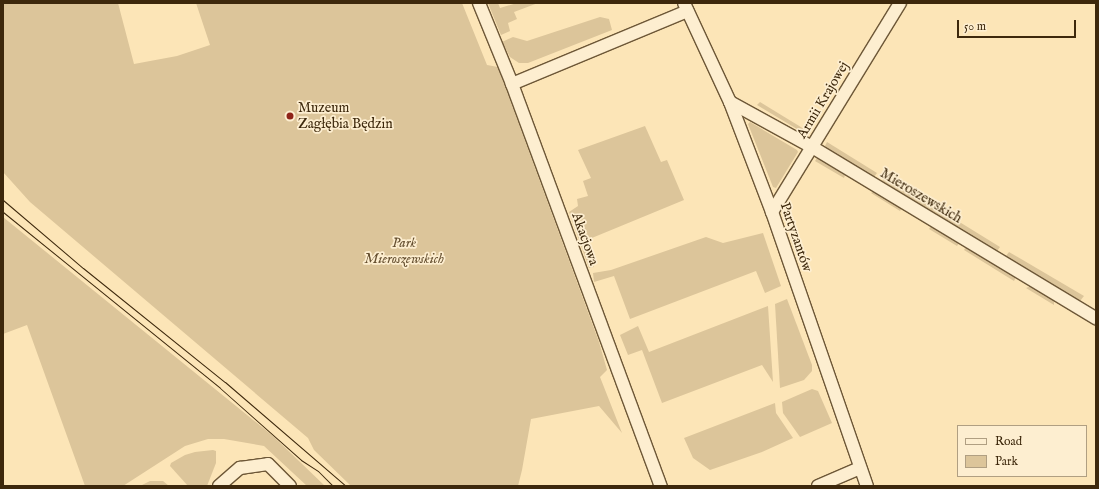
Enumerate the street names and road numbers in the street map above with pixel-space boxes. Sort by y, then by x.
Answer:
street label: Armii Krajowej [793,58,853,142]
street label: Mieroszewskich [877,165,965,227]
street label: Partyzantów [776,200,816,274]
street label: Akacjowa [568,210,602,268]

